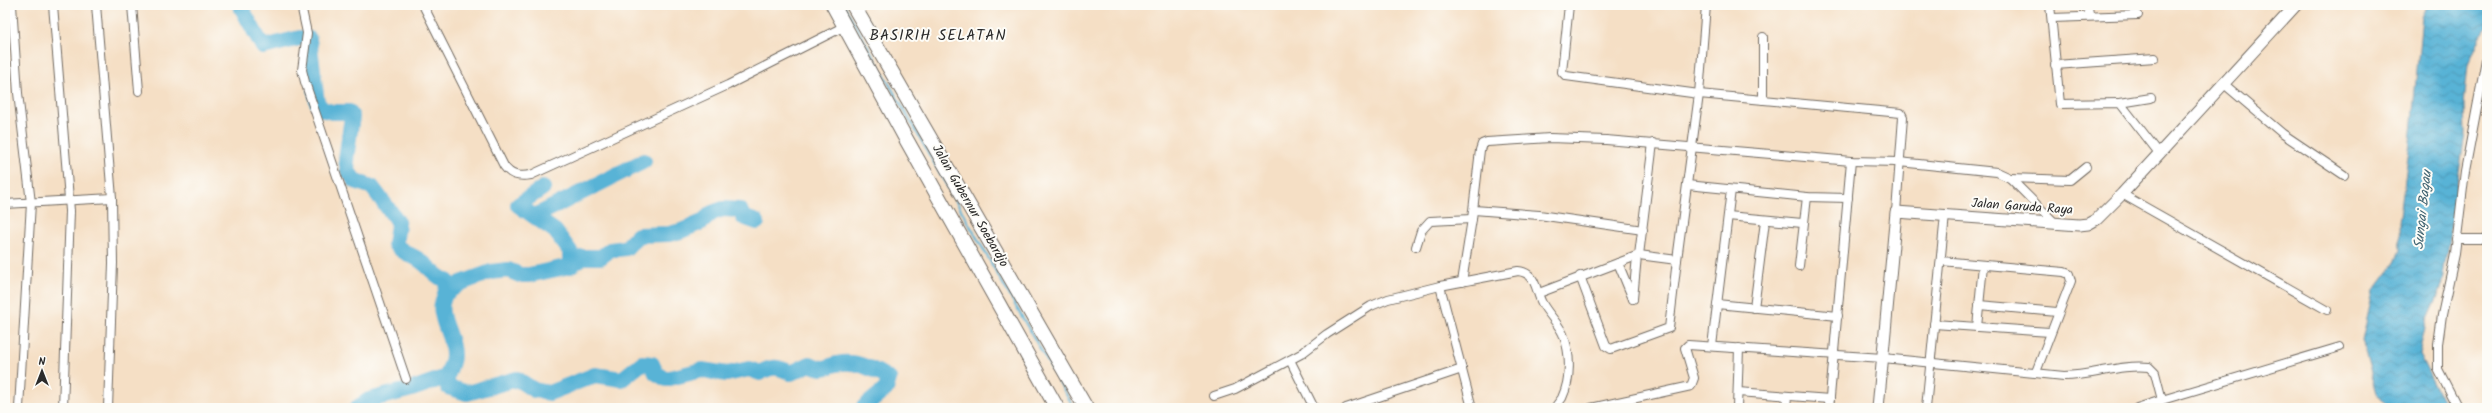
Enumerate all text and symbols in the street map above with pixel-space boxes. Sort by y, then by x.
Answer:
district label: BASIRIH SELATAN [869,24,1007,48]
street label: Jalan Gubernur Soebardjo [926,141,1014,272]
water label: Sungai Bagau [2408,167,2438,251]
street label: Jalan Garuda Raya [1970,193,2074,221]
north arrow [22,351,62,391]
text: N [39,353,46,371]

